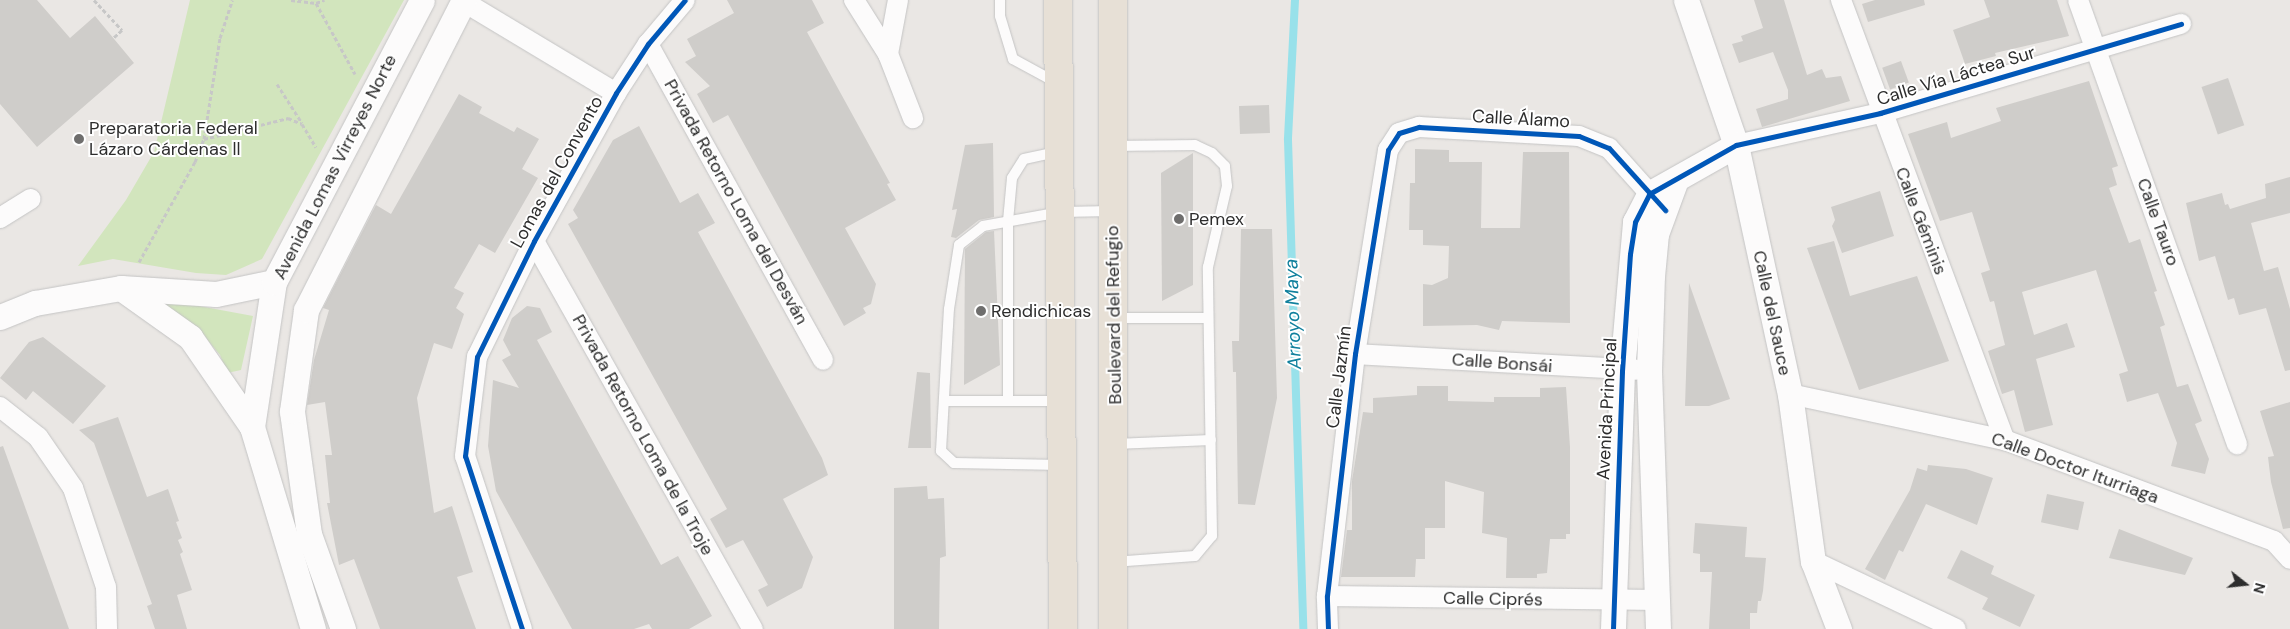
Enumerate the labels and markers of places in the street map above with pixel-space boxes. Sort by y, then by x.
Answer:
place label: Preparatoria Federal Lázaro Cárdenas ll [89,118,258,160]
marker: Preparatoria Federal Lázaro Cárdenas ll [73,133,85,145]
place label: Pemex [1189,208,1244,230]
marker: Pemex [1173,213,1185,225]
place label: Rendichicas [991,300,1091,322]
marker: Rendichicas [975,305,987,317]

